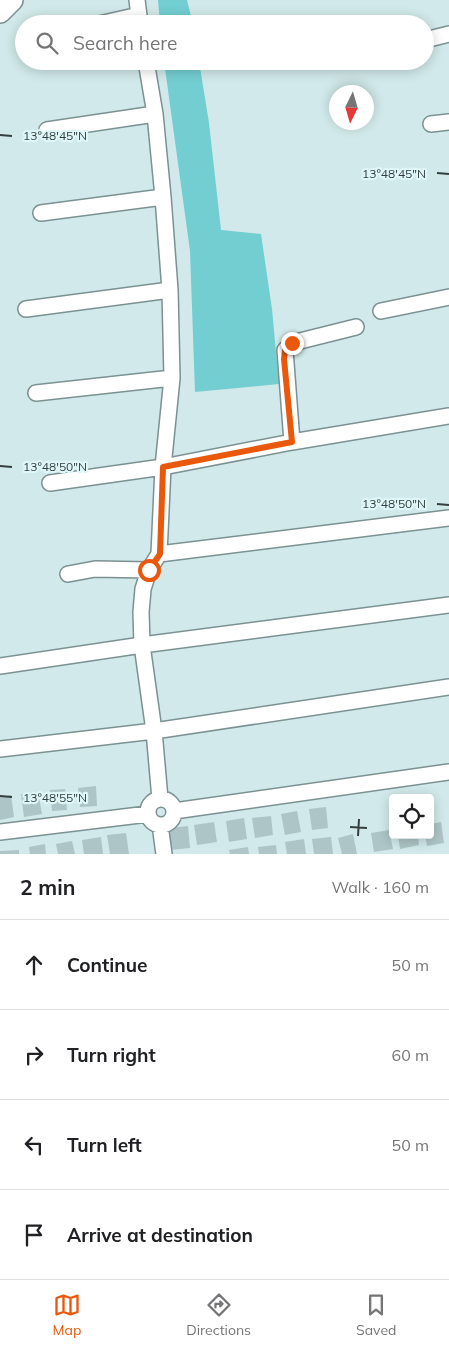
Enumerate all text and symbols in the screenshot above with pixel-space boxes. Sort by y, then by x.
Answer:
search box [15,15,434,70]
icon: search [33,29,61,57]
text: Search here [73,31,177,55]
north arrow [329,85,374,130]
text: 13°48'45"N [23,128,87,143]
text: 13°48'45"N [362,166,426,181]
route end [281,332,304,355]
text: 13°48'50"N [23,459,87,474]
text: 13°48'50"N [362,496,426,511]
route start [138,559,161,582]
text: 13°48'55"N [23,790,87,805]
map controls [389,794,434,839]
button: locate [389,794,434,839]
text: 2 min [20,874,75,900]
text: Walk · 160 m [331,877,429,897]
icon: ahead [20,951,48,979]
text: Continue [67,953,147,977]
text: 50 m [392,955,429,975]
icon: right [20,1041,48,1069]
text: Turn right [67,1043,156,1067]
text: 60 m [392,1045,429,1065]
icon: left [20,1131,48,1159]
text: Turn left [67,1133,142,1157]
text: 50 m [392,1135,429,1155]
icon: arrive [20,1221,48,1249]
text: Arrive at destination [67,1223,253,1247]
tab: Map [53,1291,81,1339]
tab: Directions [186,1291,251,1339]
tab: Saved [356,1291,396,1339]

